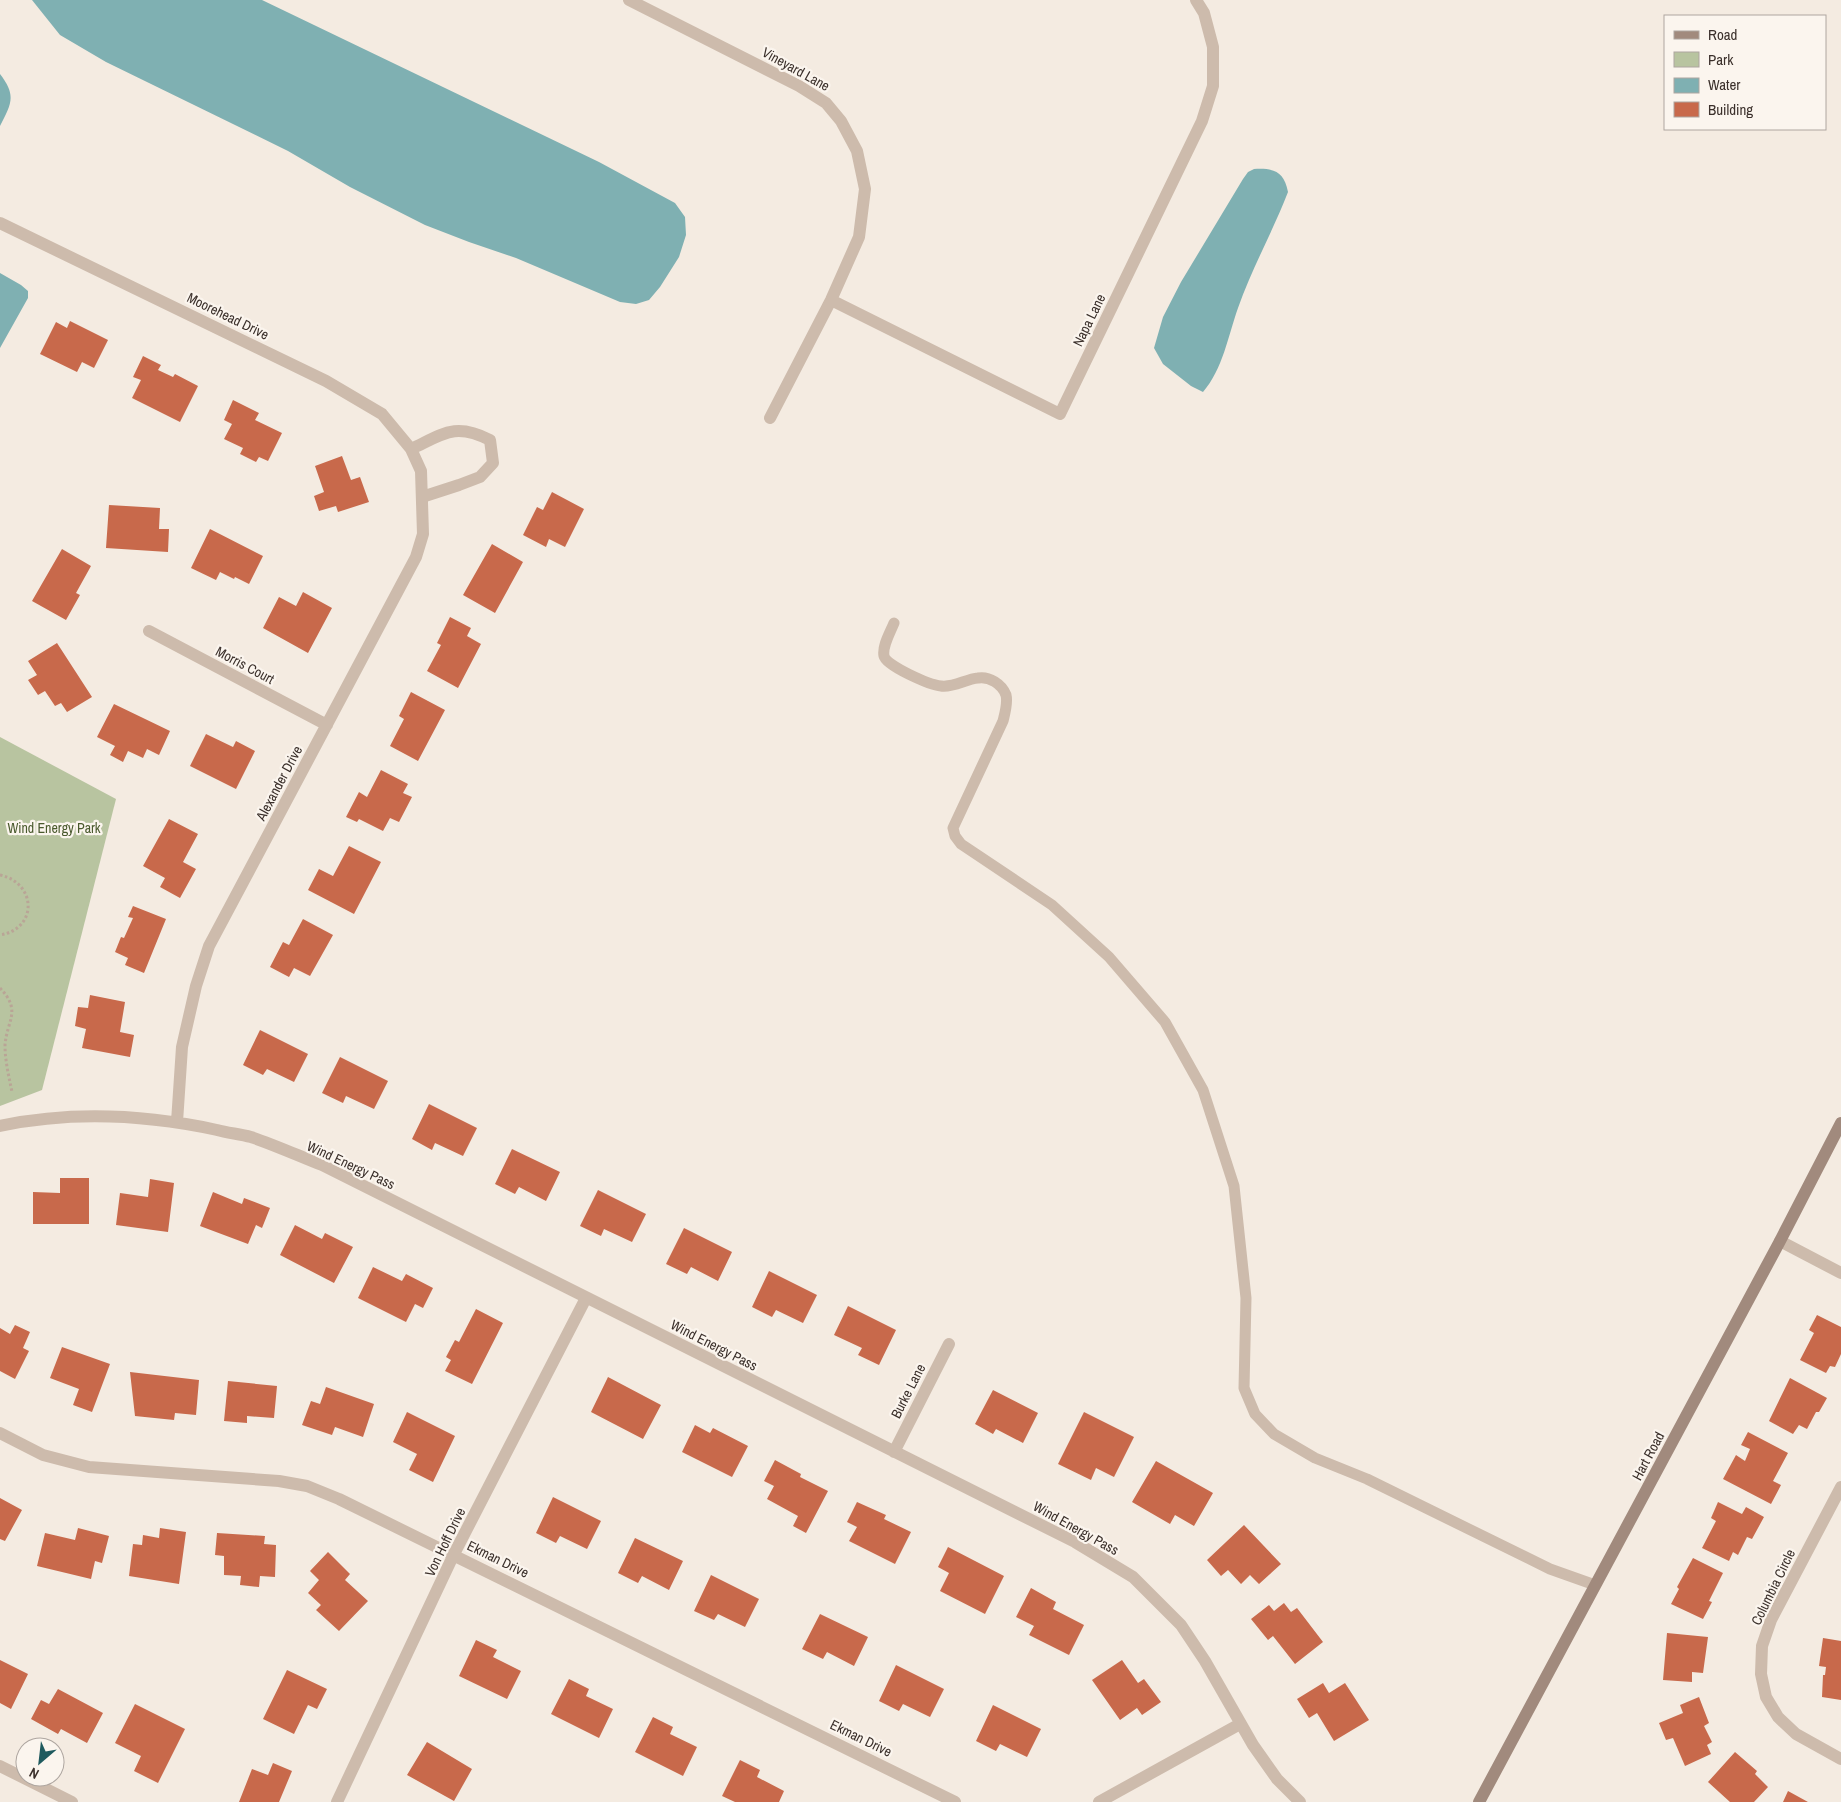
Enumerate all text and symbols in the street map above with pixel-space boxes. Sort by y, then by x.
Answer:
legend [1664,15,1826,130]
text: Road [1708,24,1737,45]
street label: Vineyard Lane [759,43,833,95]
text: Park [1708,49,1734,70]
text: Water [1708,74,1740,95]
text: Building [1708,99,1753,120]
street label: Moorehead Drive [184,288,272,344]
street label: Napa Lane [1069,291,1109,349]
street label: Morris Court [213,642,277,688]
street label: Alexander Drive [251,742,306,824]
park label: Wind Energy Park [7,819,101,837]
street label: Wind Energy Pass [304,1137,398,1193]
street label: Wind Energy Pass [668,1315,761,1375]
street label: Burke Lane [887,1361,929,1421]
street label: Hart Road [1628,1429,1668,1483]
street label: Wind Energy Pass [1030,1497,1122,1559]
street label: Von Hoff Drive [421,1505,469,1579]
street label: Ekman Drive [464,1536,532,1582]
street label: Columbia Circle [1747,1546,1799,1628]
street label: Ekman Drive [827,1715,895,1761]
north arrow [15,1737,65,1787]
text: N [26,1764,42,1783]

